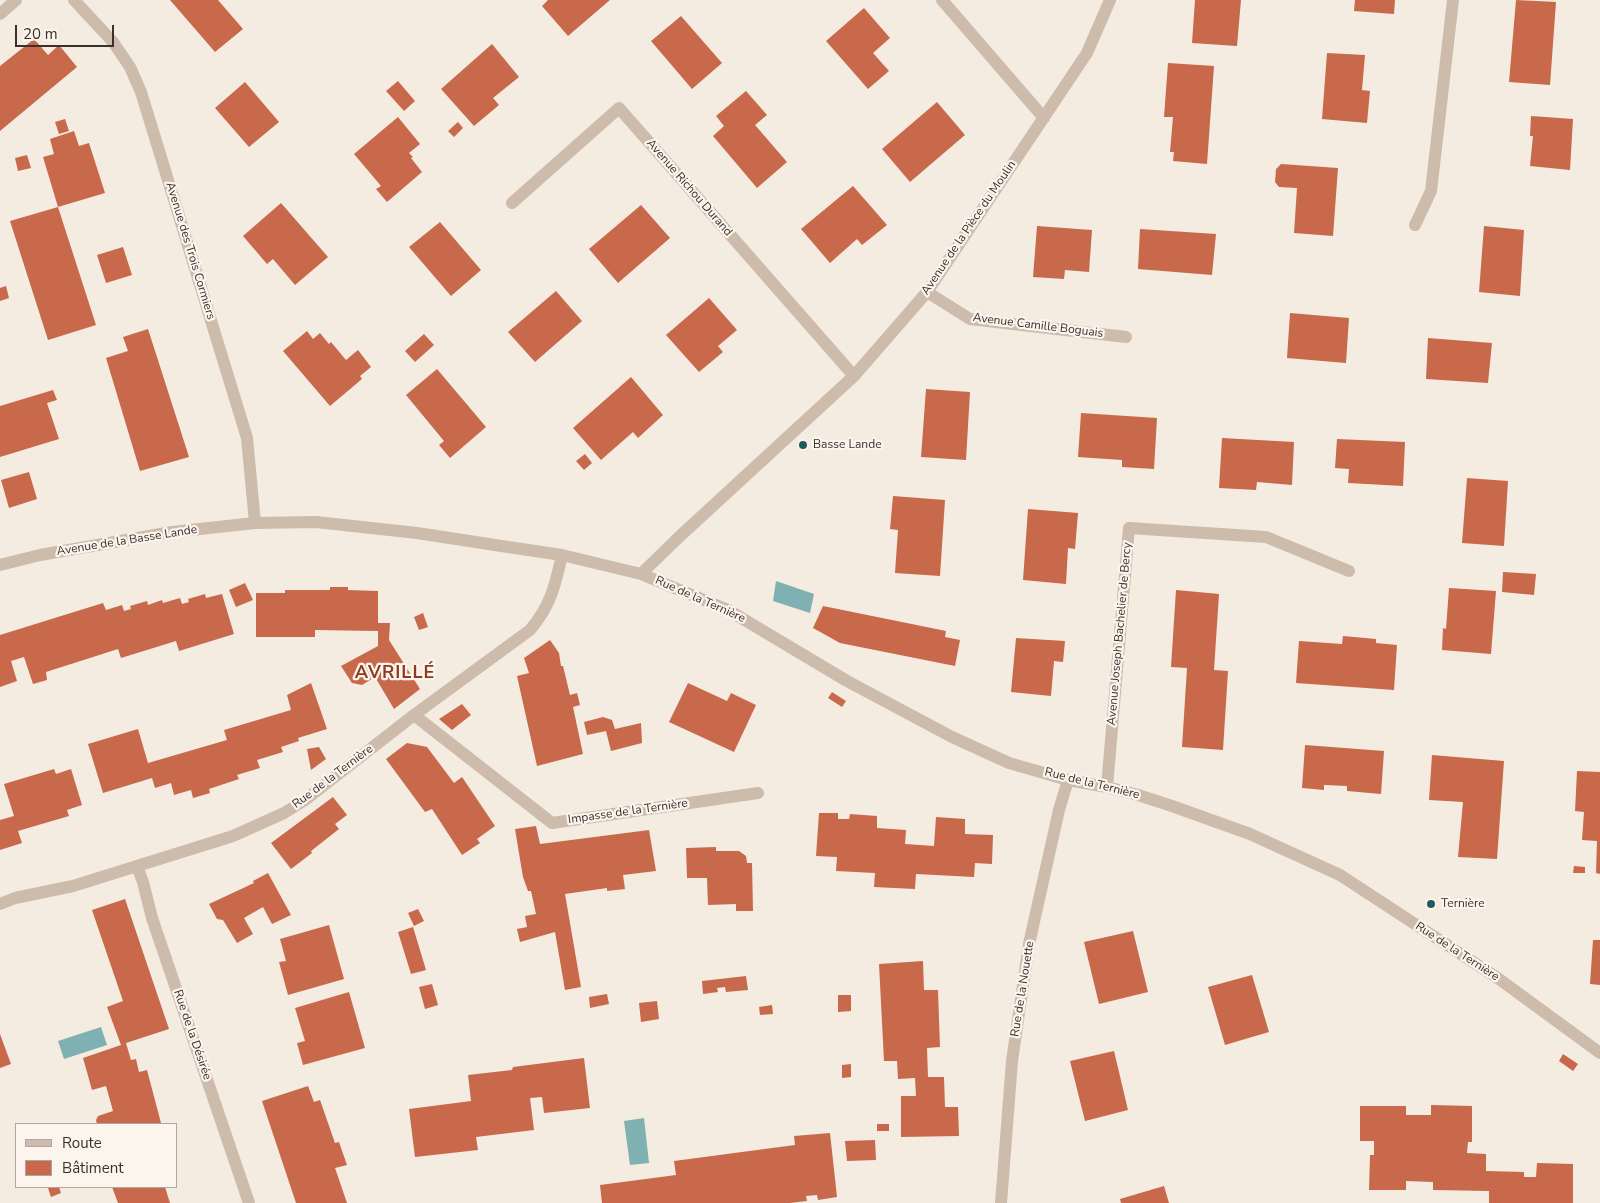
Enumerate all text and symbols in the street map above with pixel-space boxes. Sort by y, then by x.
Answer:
scale bar [18,15,116,47]
text: 20 m [23,24,58,44]
street label: Avenue Richou Durand [643,137,735,239]
street label: Avenue de la Pièce du Moulin [919,158,1019,298]
street label: Avenue des Trois Cormiers [162,180,218,322]
street label: Avenue Camille Boguais [972,311,1104,341]
place label: Basse Lande [813,438,882,452]
marker: Basse Lande [797,439,809,451]
street label: Avenue de la Basse Lande [56,523,198,559]
street label: Avenue Joseph Bachelier de Bercy [1105,542,1135,726]
street label: Rue de la Ternière [653,574,747,626]
district label: AVRILLÉ [354,663,436,685]
street label: Rue de la Ternière [290,742,376,812]
street label: Rue de la Ternière [1043,765,1141,803]
street label: Impasse de la Ternière [567,796,689,828]
place label: Ternière [1441,897,1485,911]
marker: Ternière [1425,898,1437,910]
street label: Rue de la Ternière [1412,919,1502,985]
street label: Rue de la Nouette [1008,940,1038,1038]
street label: Rue de la Désirée [170,988,214,1082]
legend [15,1123,178,1188]
text: Route [62,1133,102,1153]
text: Bâtiment [62,1158,123,1178]

